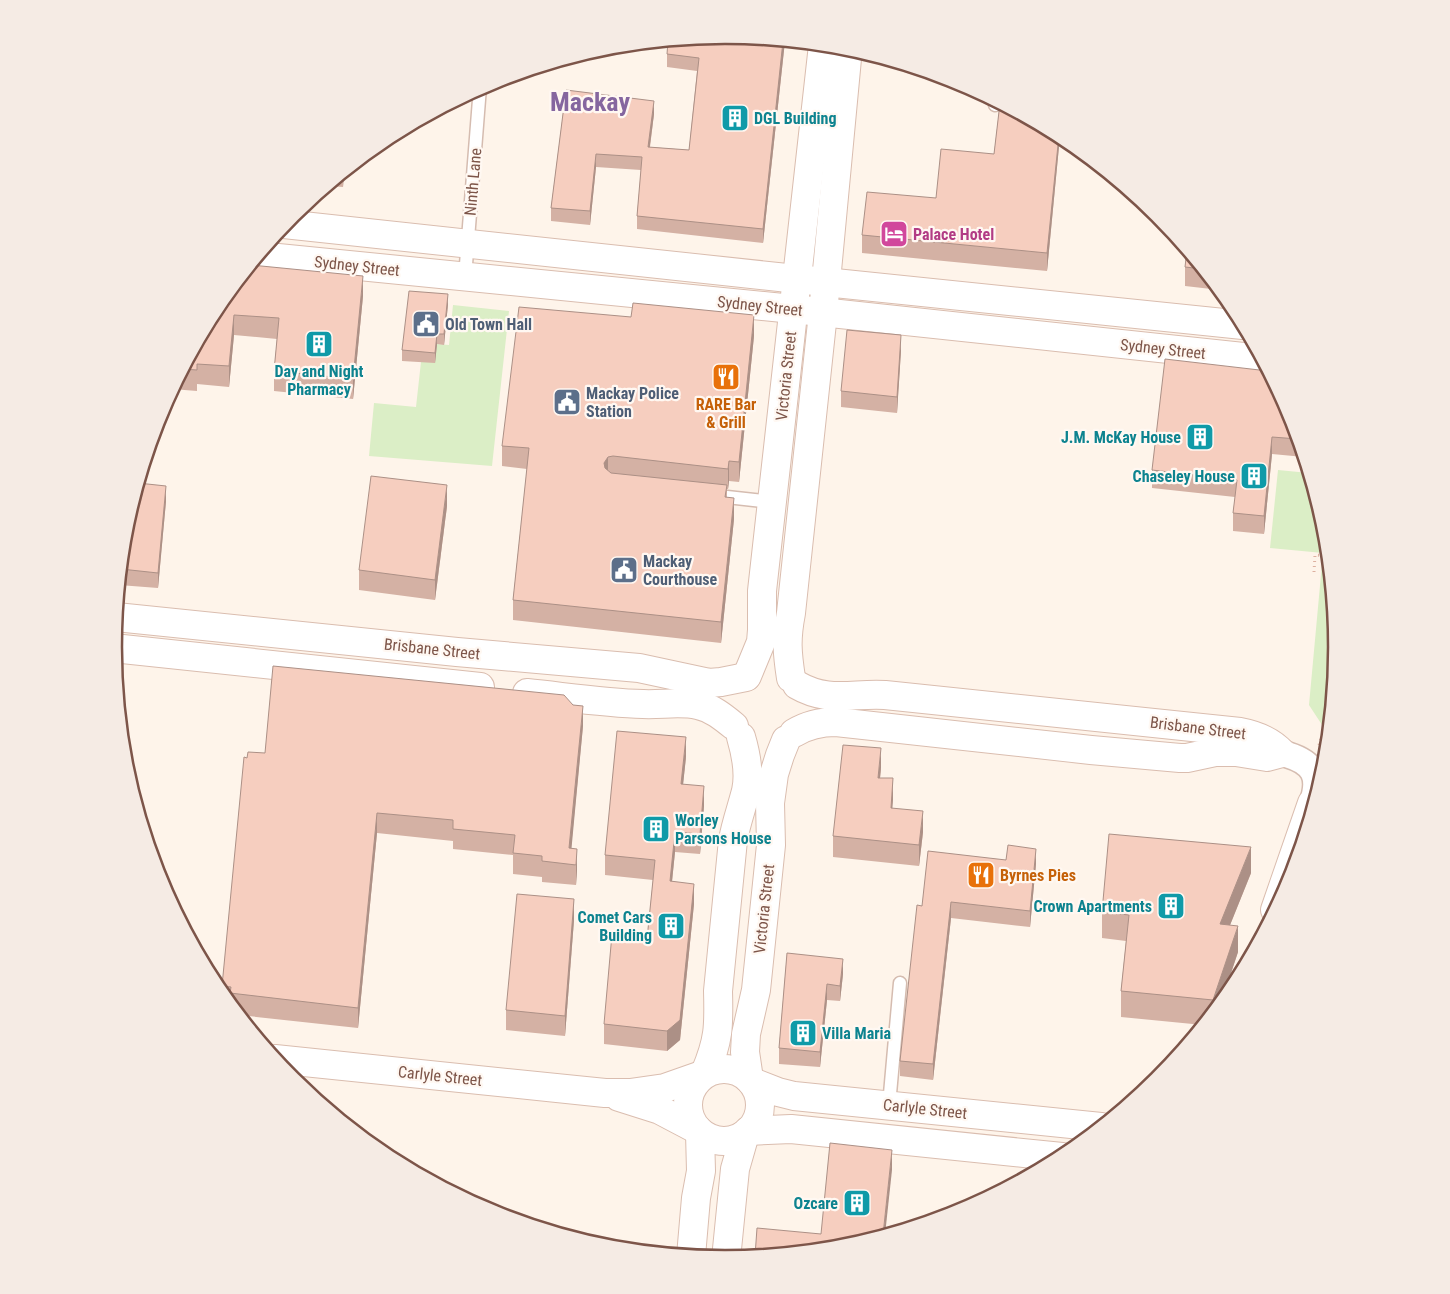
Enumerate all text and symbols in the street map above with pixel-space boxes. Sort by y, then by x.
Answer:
district label: Mackay [550,87,630,117]
building icon: DGL Building [720,103,750,133]
place label: DGL Building [754,109,837,128]
street label: Ninth Lane [461,147,485,217]
hotel icon: Palace Hotel [879,219,909,249]
place label: Palace Hotel [913,225,994,244]
street label: Sydney Street [313,252,401,280]
street label: Sydney Street [716,292,804,320]
public building icon: Old Town Hall [411,309,441,339]
place label: Old Town Hall [445,315,532,334]
building icon: Day and Night Pharmacy [304,329,334,359]
street label: Victoria Street [772,330,800,422]
street label: Sydney Street [1119,335,1207,363]
place label: Day and Night Pharmacy [275,362,364,399]
restaurant icon: RARE Bar & Grill [711,362,741,392]
place label: Mackay Police Station [586,384,679,421]
public building icon: Mackay Police Station [552,387,582,417]
place label: RARE Bar & Grill [696,395,756,432]
building icon: J.M. McKay House [1185,422,1215,452]
place label: J.M. McKay House [1061,428,1181,447]
building icon: Chaseley House [1239,461,1269,491]
place label: Chaseley House [1133,467,1235,486]
place label: Mackay Courthouse [643,552,718,589]
public building icon: Mackay Courthouse [609,555,639,585]
street label: Brisbane Street [383,635,481,664]
street label: Brisbane Street [1149,713,1247,743]
place label: Worley Parsons House [675,811,772,848]
building icon: Worley Parsons House [641,814,671,844]
restaurant icon: Byrnes Pies [966,860,996,890]
street label: Victoria Street [750,863,778,955]
place label: Byrnes Pies [1000,866,1076,885]
building icon: Crown Apartments [1156,891,1186,921]
place label: Crown Apartments [1033,897,1152,916]
place label: Comet Cars Building [578,908,652,945]
building icon: Comet Cars Building [656,911,686,941]
building icon: Villa Maria [788,1018,818,1048]
place label: Villa Maria [822,1024,892,1043]
street label: Carlyle Street [397,1062,483,1090]
street label: Carlyle Street [882,1095,968,1123]
building icon: Ozcare [842,1188,872,1218]
place label: Ozcare [794,1194,838,1213]

